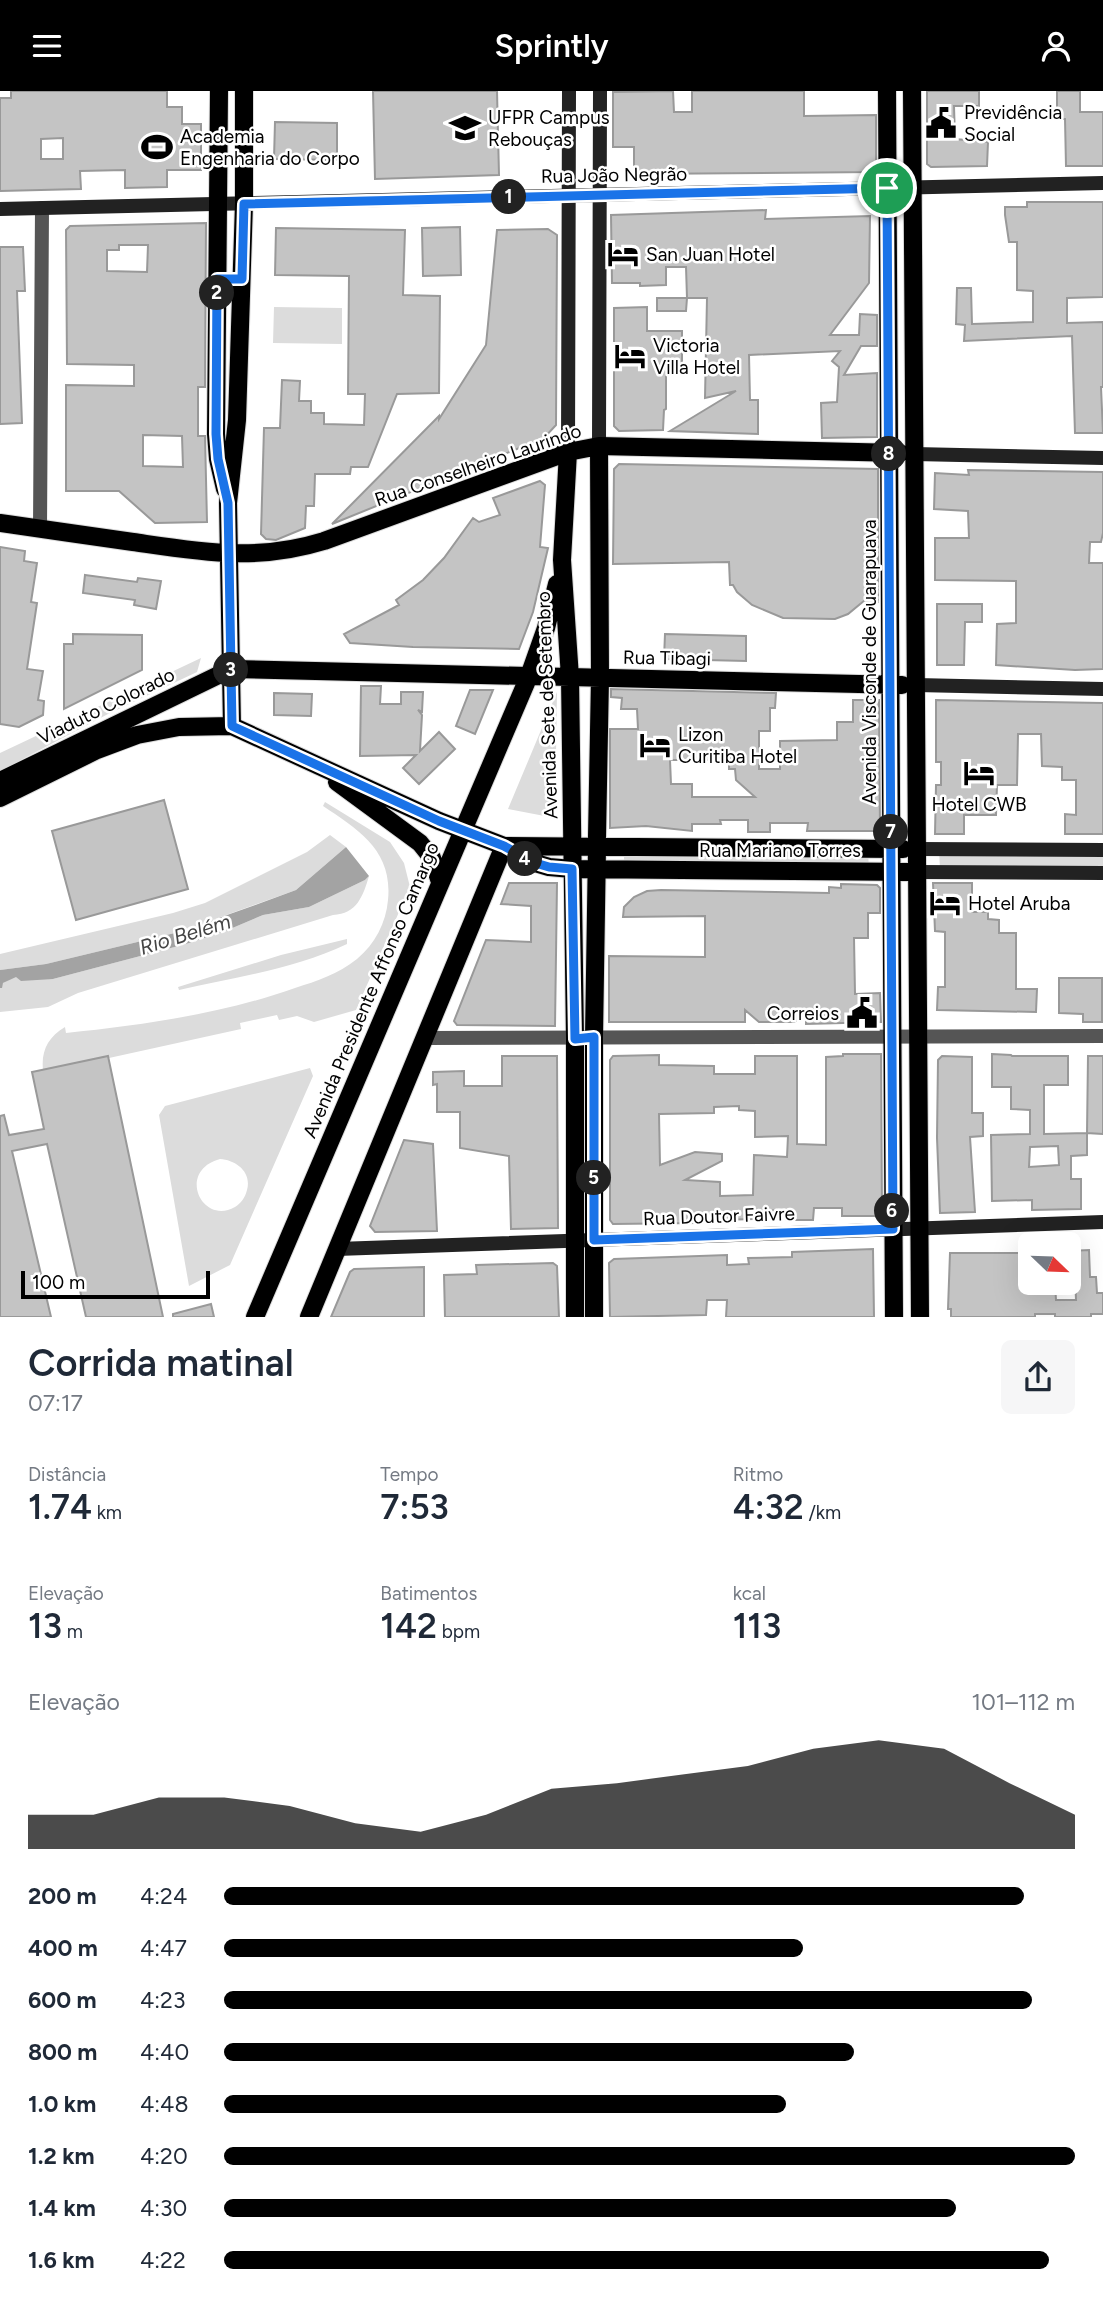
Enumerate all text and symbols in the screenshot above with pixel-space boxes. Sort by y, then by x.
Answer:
icon: menu [28,27,66,65]
text: Sprintly [494,27,609,65]
icon: person [1037,27,1075,65]
place label: Previdência Social [964,101,1062,146]
place label: UFPR Campus Rebouças [488,106,610,151]
public building icon: Previdência Social [924,106,958,140]
school or university icon: UFPR Campus Rebouças [448,111,482,145]
place label: Academia Engenharia do Corpo [180,125,360,170]
sports icon: Academia Engenharia do Corpo [140,130,174,164]
pin [857,158,917,218]
street label: Rua João Negrão [541,162,687,188]
icon: arrive [868,169,906,207]
pin: 1 [491,179,526,215]
text: 1 [504,185,513,208]
hotel icon: San Juan Hotel [606,237,640,271]
place label: San Juan Hotel [646,243,775,266]
pin: 2 [200,275,234,311]
text: 2 [211,281,222,304]
place label: Victoria Villa Hotel [653,334,740,379]
hotel icon: Victoria Villa Hotel [613,339,647,373]
street label: Rua Conselheiro Laurindo [372,419,584,511]
pin: 8 [872,437,906,471]
text: 8 [883,442,894,465]
street label: Avenida Visconde de Guarapuava [858,519,881,805]
street label: Avenida Sete de Setembro [532,591,562,819]
street label: Rua Tibagi [623,646,711,670]
pin: 3 [214,653,248,687]
text: 3 [225,658,236,681]
street label: Viaduto Colorado [34,663,178,749]
place label: Lizon Curitiba Hotel [678,723,797,768]
hotel icon: Lizon Curitiba Hotel [638,728,672,762]
hotel icon: Hotel CWB [962,756,996,790]
place label: Hotel CWB [931,793,1027,816]
pin: 7 [874,815,908,849]
text: 7 [885,820,896,843]
street label: Avenida Presidente Affonso Camargo [298,839,444,1141]
street label: Rua Mariano Torres [699,839,861,862]
pin: 4 [508,841,542,877]
text: 4 [518,847,531,870]
hotel icon: Hotel Aruba [928,886,962,920]
place label: Hotel Aruba [968,892,1070,915]
water label: Rio Belém [137,908,234,960]
public building icon: Correios [845,996,879,1030]
place label: Correios [767,1002,839,1025]
pin: 5 [576,1161,612,1195]
text: 5 [588,1166,599,1189]
pin: 6 [874,1193,910,1229]
text: 6 [886,1199,897,1222]
street label: Rua Doutor Faivre [643,1202,795,1230]
north arrow [1018,1232,1082,1295]
map controls [1018,1232,1081,1295]
scale bar [21,1268,210,1300]
text: 100 m [32,1271,85,1294]
text: Corrida matinal [28,1340,294,1386]
button: share [1001,1340,1075,1414]
text: 07:17 [28,1389,83,1417]
text: Distância [28,1463,106,1486]
text: Tempo [380,1463,438,1486]
text: Ritmo [733,1463,783,1486]
text: 1.74 [28,1486,92,1528]
text: 7:53 [380,1486,449,1528]
text: 4:32 [733,1486,804,1528]
text: km [92,1501,122,1524]
text: /km [804,1501,841,1524]
text: Elevação [28,1582,104,1605]
text: Batimentos [380,1582,477,1605]
text: kcal [733,1582,766,1605]
text: 13 [28,1605,62,1647]
text: 142 [380,1605,437,1647]
text: 113 [733,1605,781,1647]
text: m [62,1620,83,1643]
text: bpm [437,1620,480,1643]
text: Elevação [28,1688,120,1716]
text: 101–112 m [971,1688,1075,1716]
text: 200 m [28,1882,97,1910]
text: 4:24 [140,1882,187,1910]
text: 400 m [28,1934,98,1962]
text: 4:47 [140,1934,187,1962]
text: 600 m [28,1986,97,2014]
text: 4:23 [140,1986,185,2014]
text: 800 m [28,2038,97,2066]
text: 4:40 [140,2038,189,2066]
text: 1.0 km [28,2090,96,2118]
text: 4:48 [140,2090,189,2118]
text: 1.2 km [28,2142,95,2170]
text: 4:20 [140,2142,188,2170]
text: 1.4 km [28,2194,96,2222]
text: 4:30 [140,2194,187,2222]
text: 1.6 km [28,2246,95,2274]
text: 4:22 [140,2246,186,2274]

